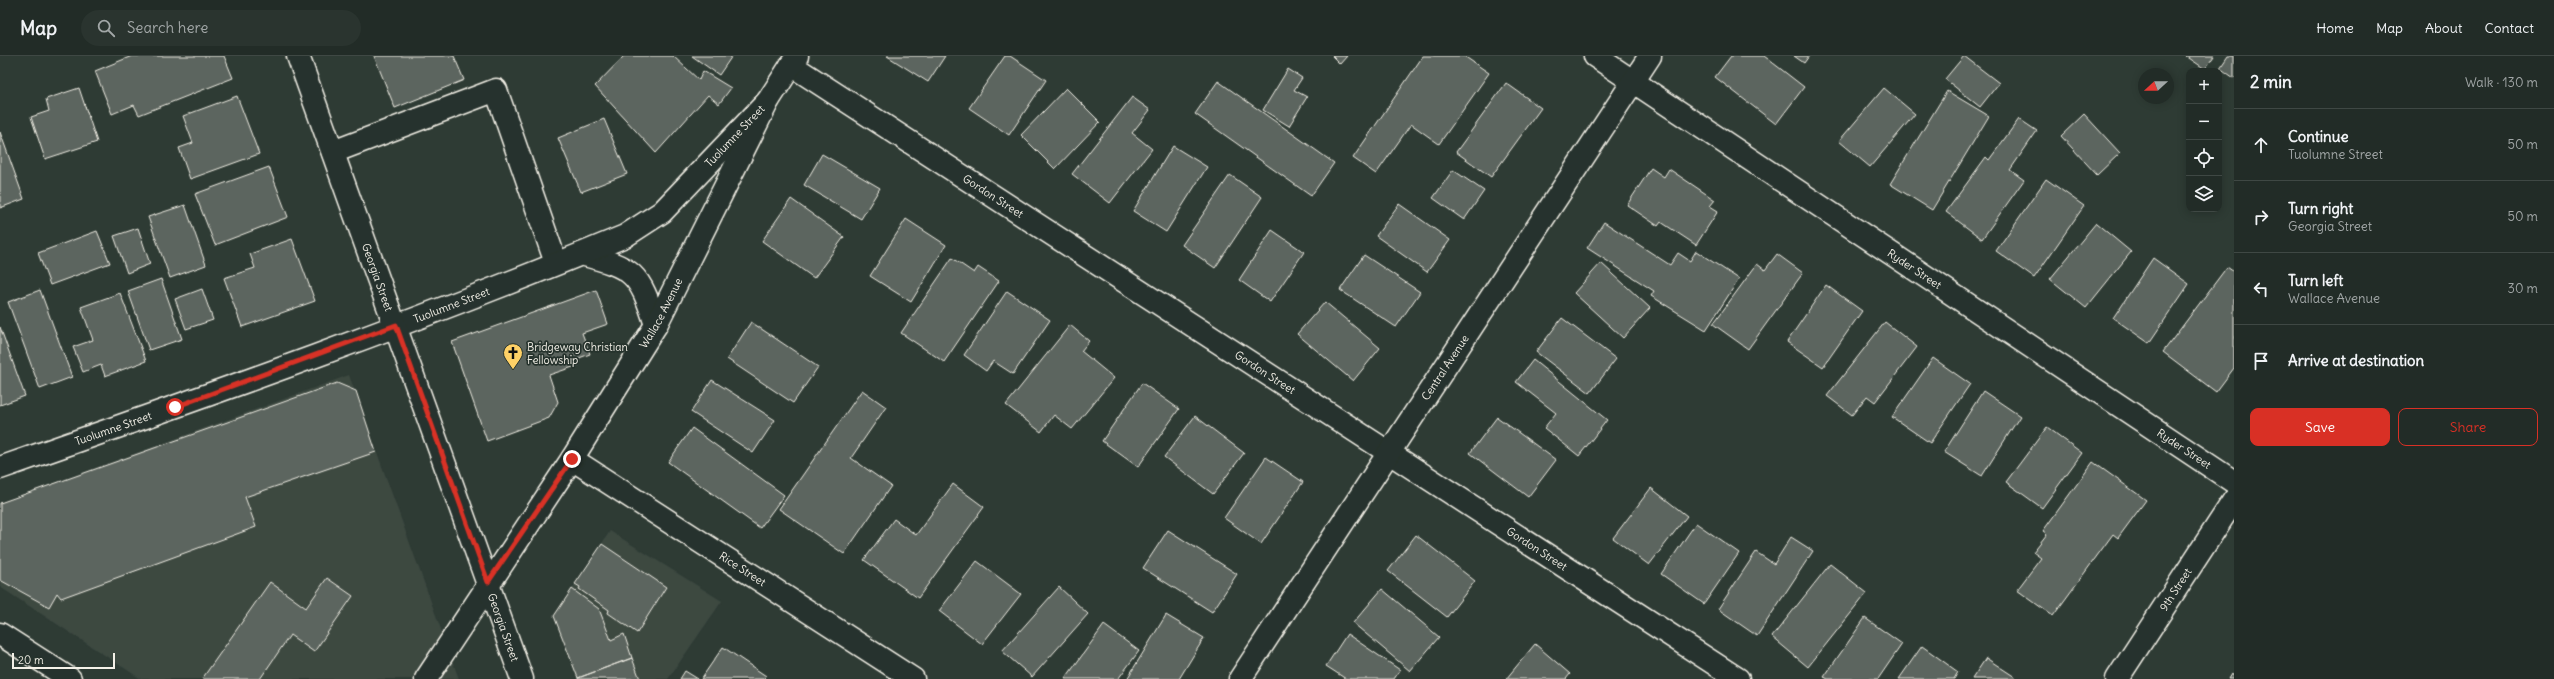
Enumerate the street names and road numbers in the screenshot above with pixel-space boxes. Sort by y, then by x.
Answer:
street label: Tuolumne Street [702,102,768,170]
street label: Gordon Street [960,171,1026,221]
street label: Georgia Street [359,241,396,313]
street label: Ryder Street [1885,246,1944,292]
street label: Wallace Avenue [636,275,685,351]
street label: Tuolumne Street [411,284,492,326]
street label: Central Avenue [1418,332,1472,403]
street label: Gordon Street [1232,348,1298,397]
street label: Tuolumne Street [73,408,154,448]
street label: Ryder Street [2154,426,2214,472]
street label: Gordon Street [1504,524,1570,574]
street label: Rice Street [717,549,769,589]
street label: 9th Street [2156,565,2195,614]
street label: Georgia Street [485,591,522,663]

